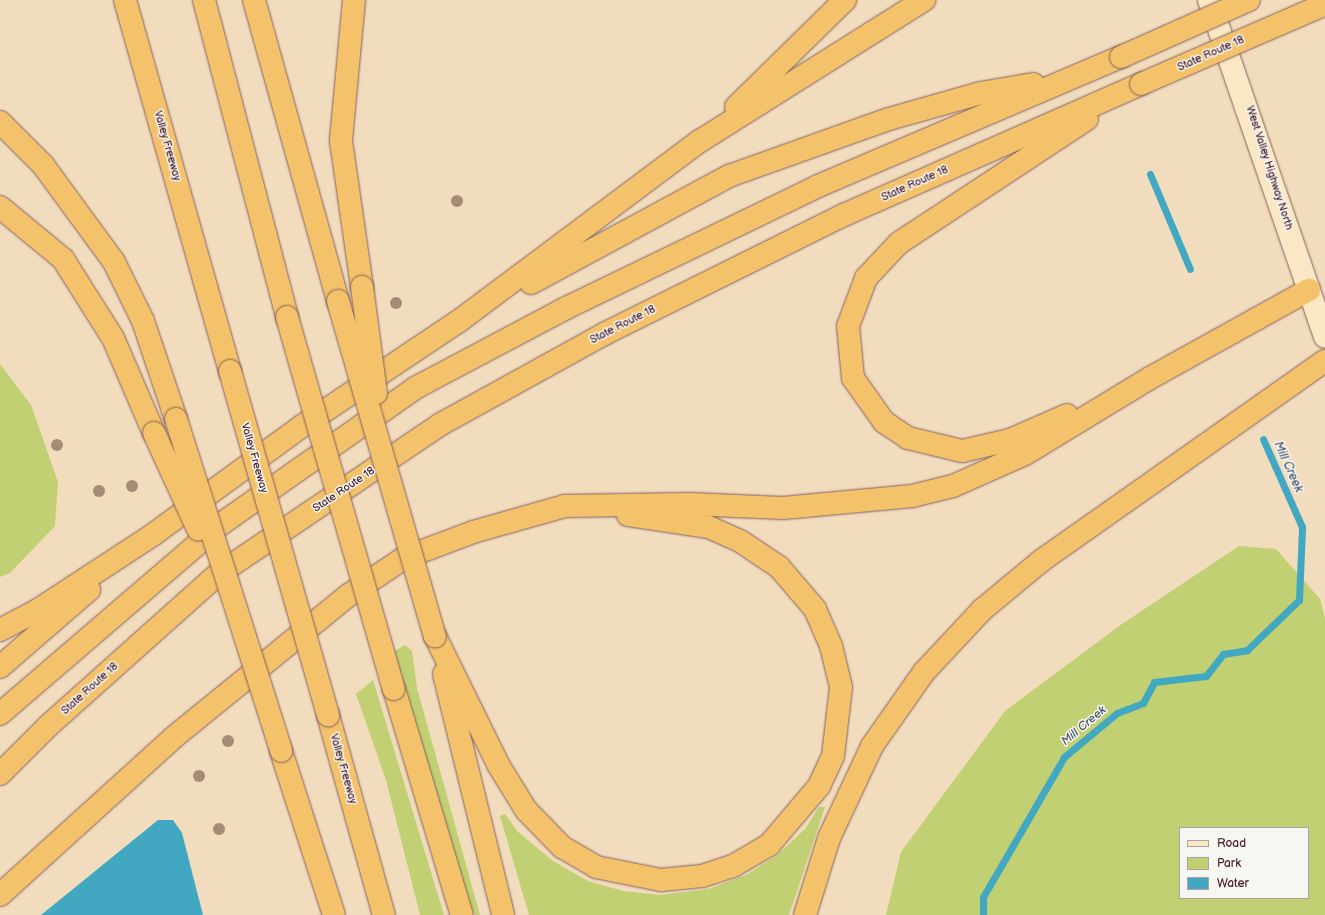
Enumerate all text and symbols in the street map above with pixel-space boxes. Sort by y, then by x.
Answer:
street label: State Route 18 [1176,33,1246,75]
street label: West Valley Highway North [1242,103,1296,233]
street label: Valley Freeway [151,109,183,183]
street label: State Route 18 [880,163,950,205]
street label: State Route 18 [588,303,658,347]
street label: Valley Freeway [238,421,270,495]
water label: Mill Creek [1270,439,1306,495]
street label: State Route 18 [311,464,377,516]
street label: State Route 18 [59,660,121,718]
water label: Mill Creek [1059,703,1109,749]
street label: Valley Freeway [327,732,359,806]
legend [1179,827,1309,899]
text: Road [1217,836,1246,851]
text: Park [1217,856,1241,871]
text: Water [1217,876,1249,891]

